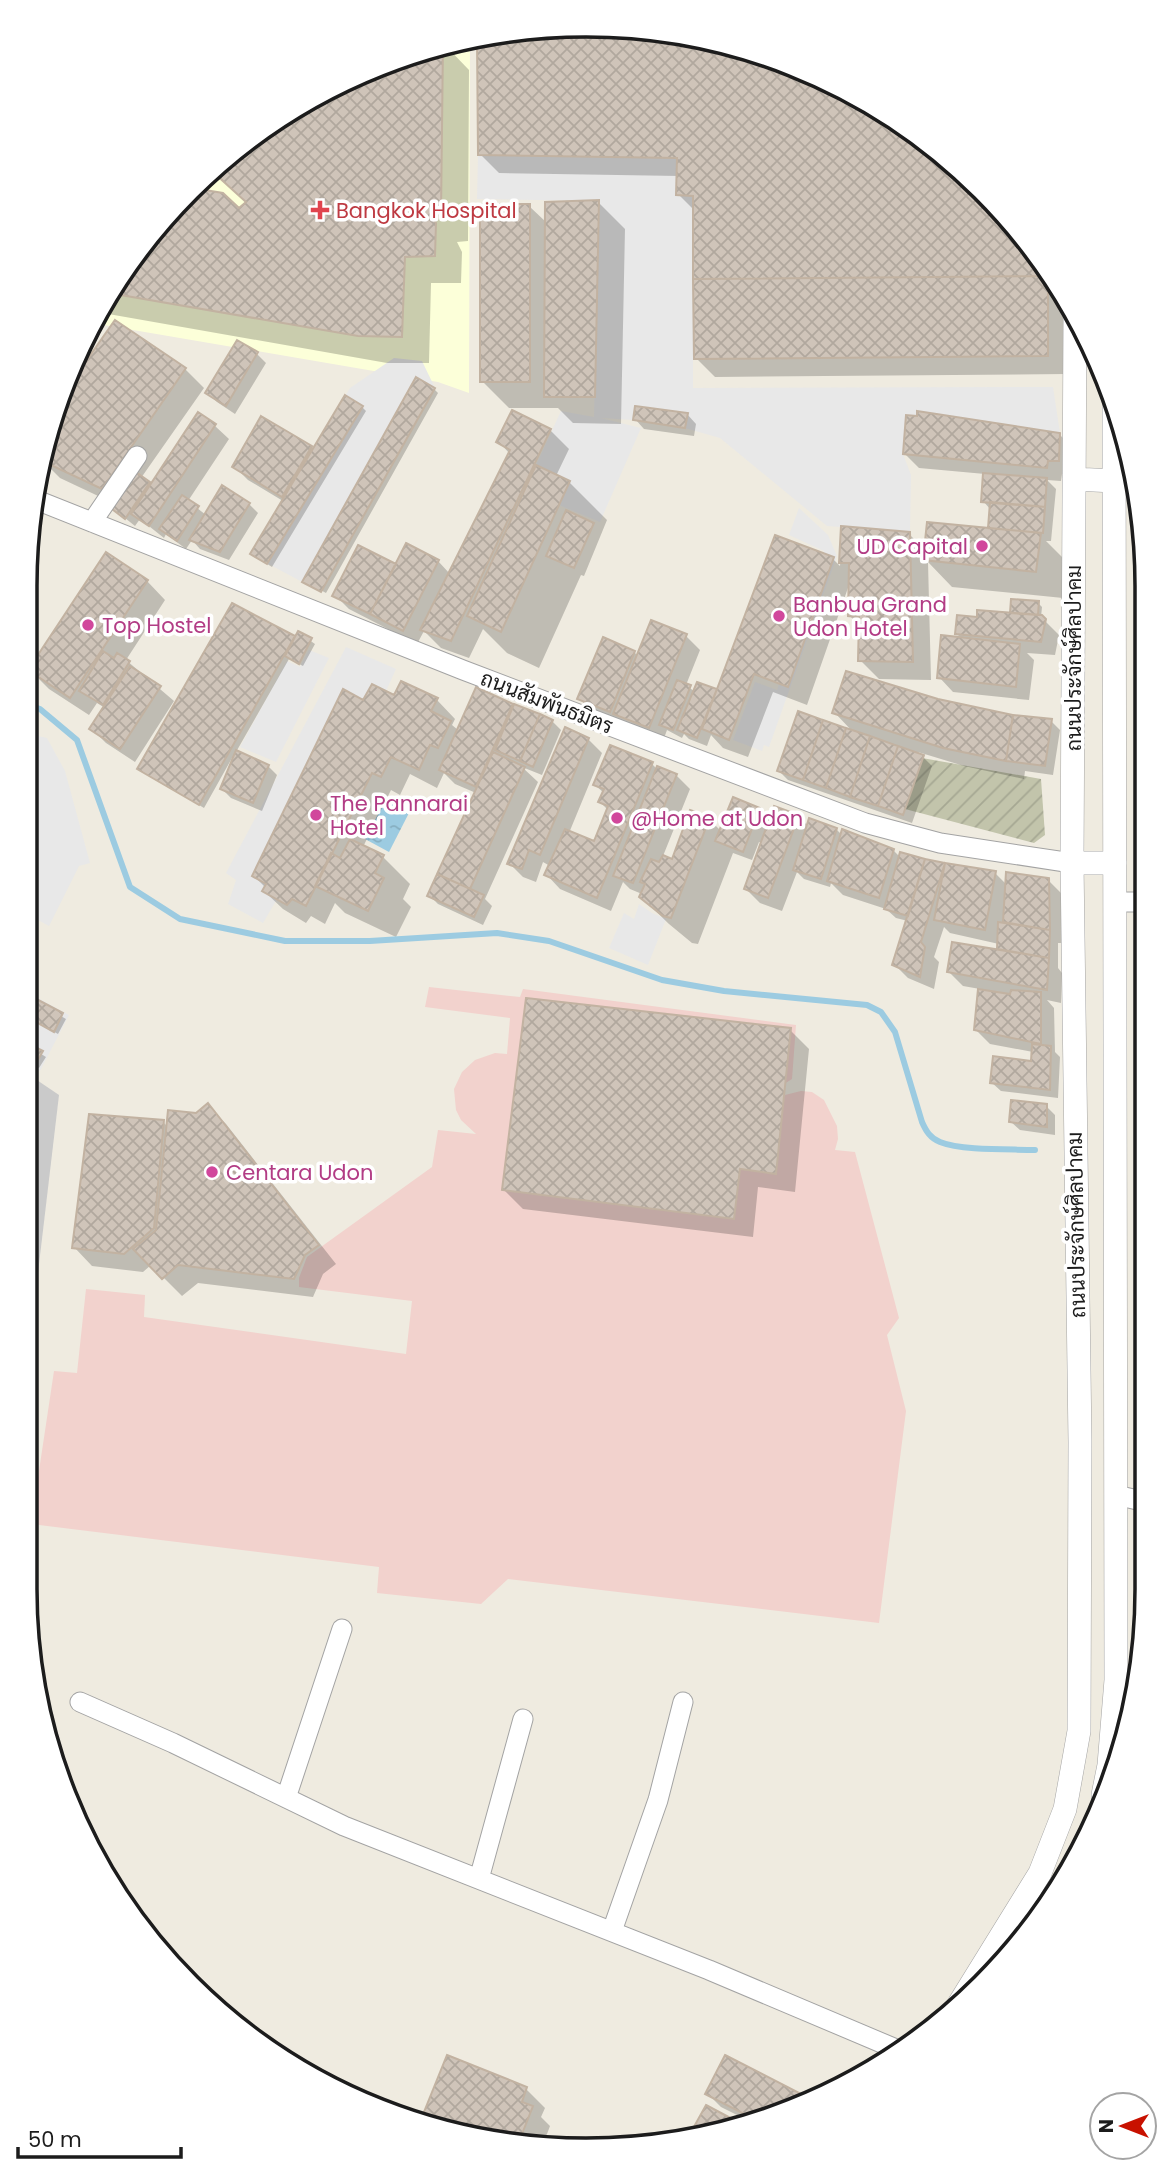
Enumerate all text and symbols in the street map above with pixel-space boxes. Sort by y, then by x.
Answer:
place label: Bangkok Hospital [336,196,517,225]
marker: Bangkok Hospital [310,200,330,220]
place label: UD Capital [857,532,968,561]
marker: UD Capital [974,538,990,554]
street label: ถนนประจักษ์ศิลปาคม [1059,565,1088,751]
place label: Banbua Grand Udon Hotel [793,590,947,643]
marker: Banbua Grand Udon Hotel [771,608,787,624]
place label: Top Hostel [102,611,211,640]
marker: Top Hostel [80,617,96,633]
street label: ถนนสัมพันธมิตร [477,663,617,741]
place label: The Pannarai Hotel [330,789,468,842]
place label: @Home at Udon [631,804,803,833]
marker: The Pannarai Hotel [308,807,324,823]
marker: @Home at Udon [609,810,625,826]
street label: ถนนประจักษ์ศิลปาคม [1060,1132,1092,1318]
place label: Centara Udon [226,1158,373,1187]
marker: Centara Udon [204,1164,220,1180]
north arrow [1088,2091,1158,2161]
scale bar [18,2116,180,2160]
text: N [1093,2119,1120,2133]
text: 50 m [28,2125,82,2154]

